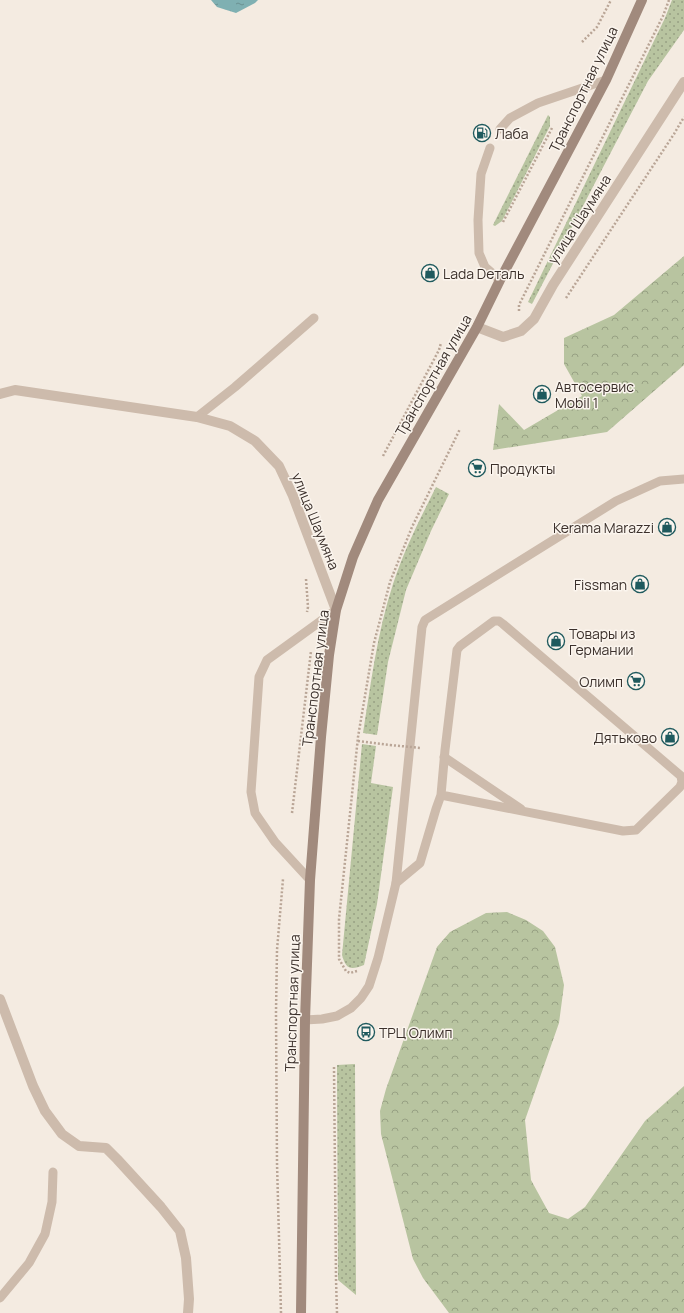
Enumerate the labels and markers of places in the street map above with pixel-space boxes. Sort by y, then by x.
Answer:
fuel station icon: Лаба [472,123,492,143]
place label: Лаба [495,124,529,143]
shop icon: Lada Dеталь [420,263,440,283]
place label: Lada Dеталь [443,264,524,283]
place label: Автосервис Mobil 1 [555,377,634,412]
shop icon: Автосервис Mobil 1 [532,384,552,404]
supermarket icon: Продукты [467,458,487,478]
place label: Продукты [490,459,555,478]
shop icon: Kerama Marazzi [657,517,677,537]
place label: Kerama Marazzi [553,518,654,537]
shop icon: Fissman [630,574,650,594]
place label: Fissman [574,575,627,594]
place label: Товары из Германии [569,624,635,659]
shop icon: Товары из Германии [546,631,566,651]
supermarket icon: Олимп [626,671,646,691]
place label: Олимп [579,672,623,691]
shop icon: Дятьково [660,727,680,747]
place label: Дятьково [594,728,657,747]
bus stop icon: ТРЦ Олимп [356,1022,376,1042]
place label: ТРЦ Олимп [379,1023,452,1042]

